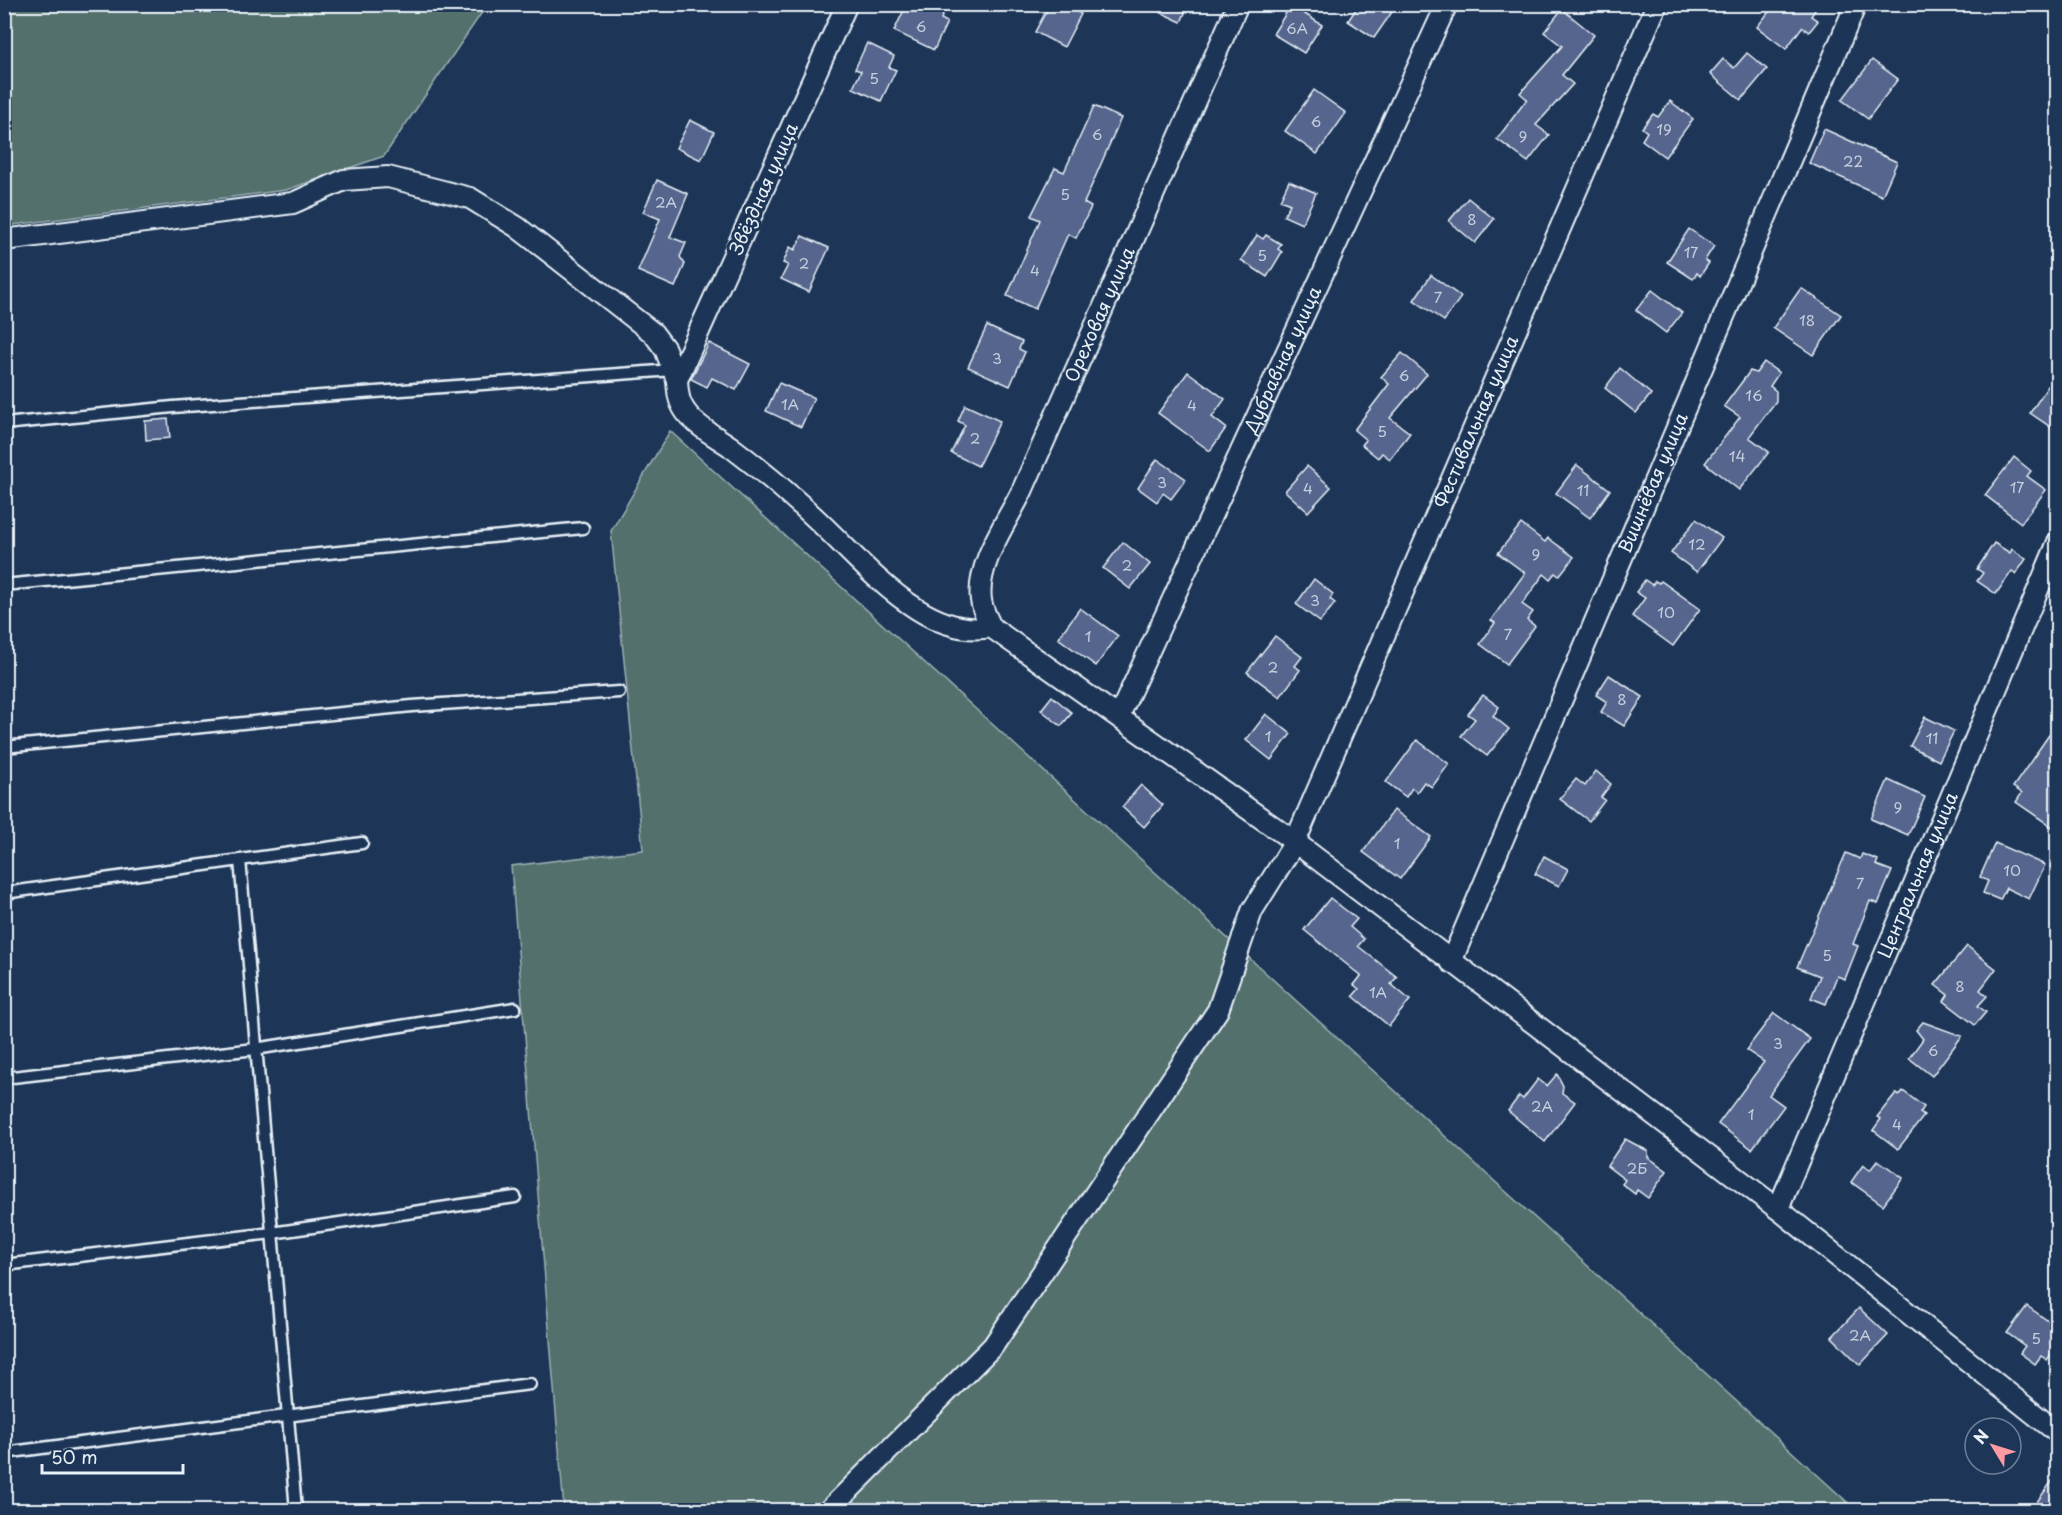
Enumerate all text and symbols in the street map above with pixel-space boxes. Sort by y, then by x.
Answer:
house number: 6 [916,14,926,37]
house number: 6А [1286,16,1308,39]
house number: 5 [869,66,879,89]
house number: 6 [1311,109,1321,132]
house number: 19 [1656,117,1672,140]
street label: Звёздная улица [721,118,804,259]
house number: 6 [1092,122,1102,145]
house number: 9 [1519,124,1527,147]
house number: 22 [1843,149,1863,172]
house number: 5 [1060,182,1070,205]
house number: 2А [655,190,677,213]
house number: 8 [1467,207,1477,230]
house number: 17 [1684,240,1698,263]
street label: Ореховая улица [1057,241,1141,386]
house number: 5 [1257,243,1267,266]
house number: 2 [799,251,809,274]
house number: 4 [1030,258,1040,281]
street label: Дубравная улица [1236,281,1327,438]
house number: 7 [1434,285,1443,308]
house number: 18 [1799,308,1815,331]
street label: Фестивальная улица [1426,330,1525,512]
house number: 3 [992,346,1002,369]
house number: 6 [1399,363,1409,386]
house number: 16 [1745,383,1763,406]
house number: 1А [781,392,799,415]
house number: 4 [1187,393,1197,416]
street label: Вишнёвая улица [1610,408,1694,557]
house number: 5 [1377,419,1387,442]
house number: 2 [970,426,980,449]
house number: 14 [1729,444,1745,467]
house number: 3 [1157,470,1167,493]
house number: 17 [2010,475,2024,498]
house number: 4 [1303,476,1313,499]
house number: 11 [1577,478,1589,501]
house number: 12 [1688,532,1706,555]
house number: 9 [1532,542,1540,565]
house number: 2 [1122,553,1132,576]
house number: 3 [1310,588,1320,611]
house number: 10 [1657,600,1675,623]
house number: 7 [1504,622,1513,645]
house number: 1 [1085,624,1091,647]
house number: 2 [1268,655,1278,678]
house number: 8 [1617,687,1627,710]
house number: 1 [1265,724,1271,747]
house number: 11 [1926,726,1938,749]
street label: Центральная улица [1870,787,1964,962]
house number: 9 [1894,795,1902,818]
house number: 1 [1394,831,1400,854]
house number: 10 [2003,858,2021,881]
house number: 7 [1856,871,1865,894]
house number: 5 [1822,943,1832,966]
house number: 8 [1955,974,1965,997]
house number: 1А [1369,980,1387,1003]
house number: 3 [1773,1031,1783,1054]
house number: 6 [1928,1038,1938,1061]
house number: 2А [1531,1094,1553,1117]
house number: 1 [1748,1102,1754,1125]
house number: 4 [1892,1112,1902,1135]
house number: 2Б [1627,1156,1647,1179]
house number: 2А [1849,1323,1871,1346]
house number: 5 [2031,1326,2041,1349]
north arrow [1963,1416,2023,1476]
text: N [1967,1424,1994,1449]
scale bar [42,1437,183,1475]
text: 50 m [51,1443,98,1470]

